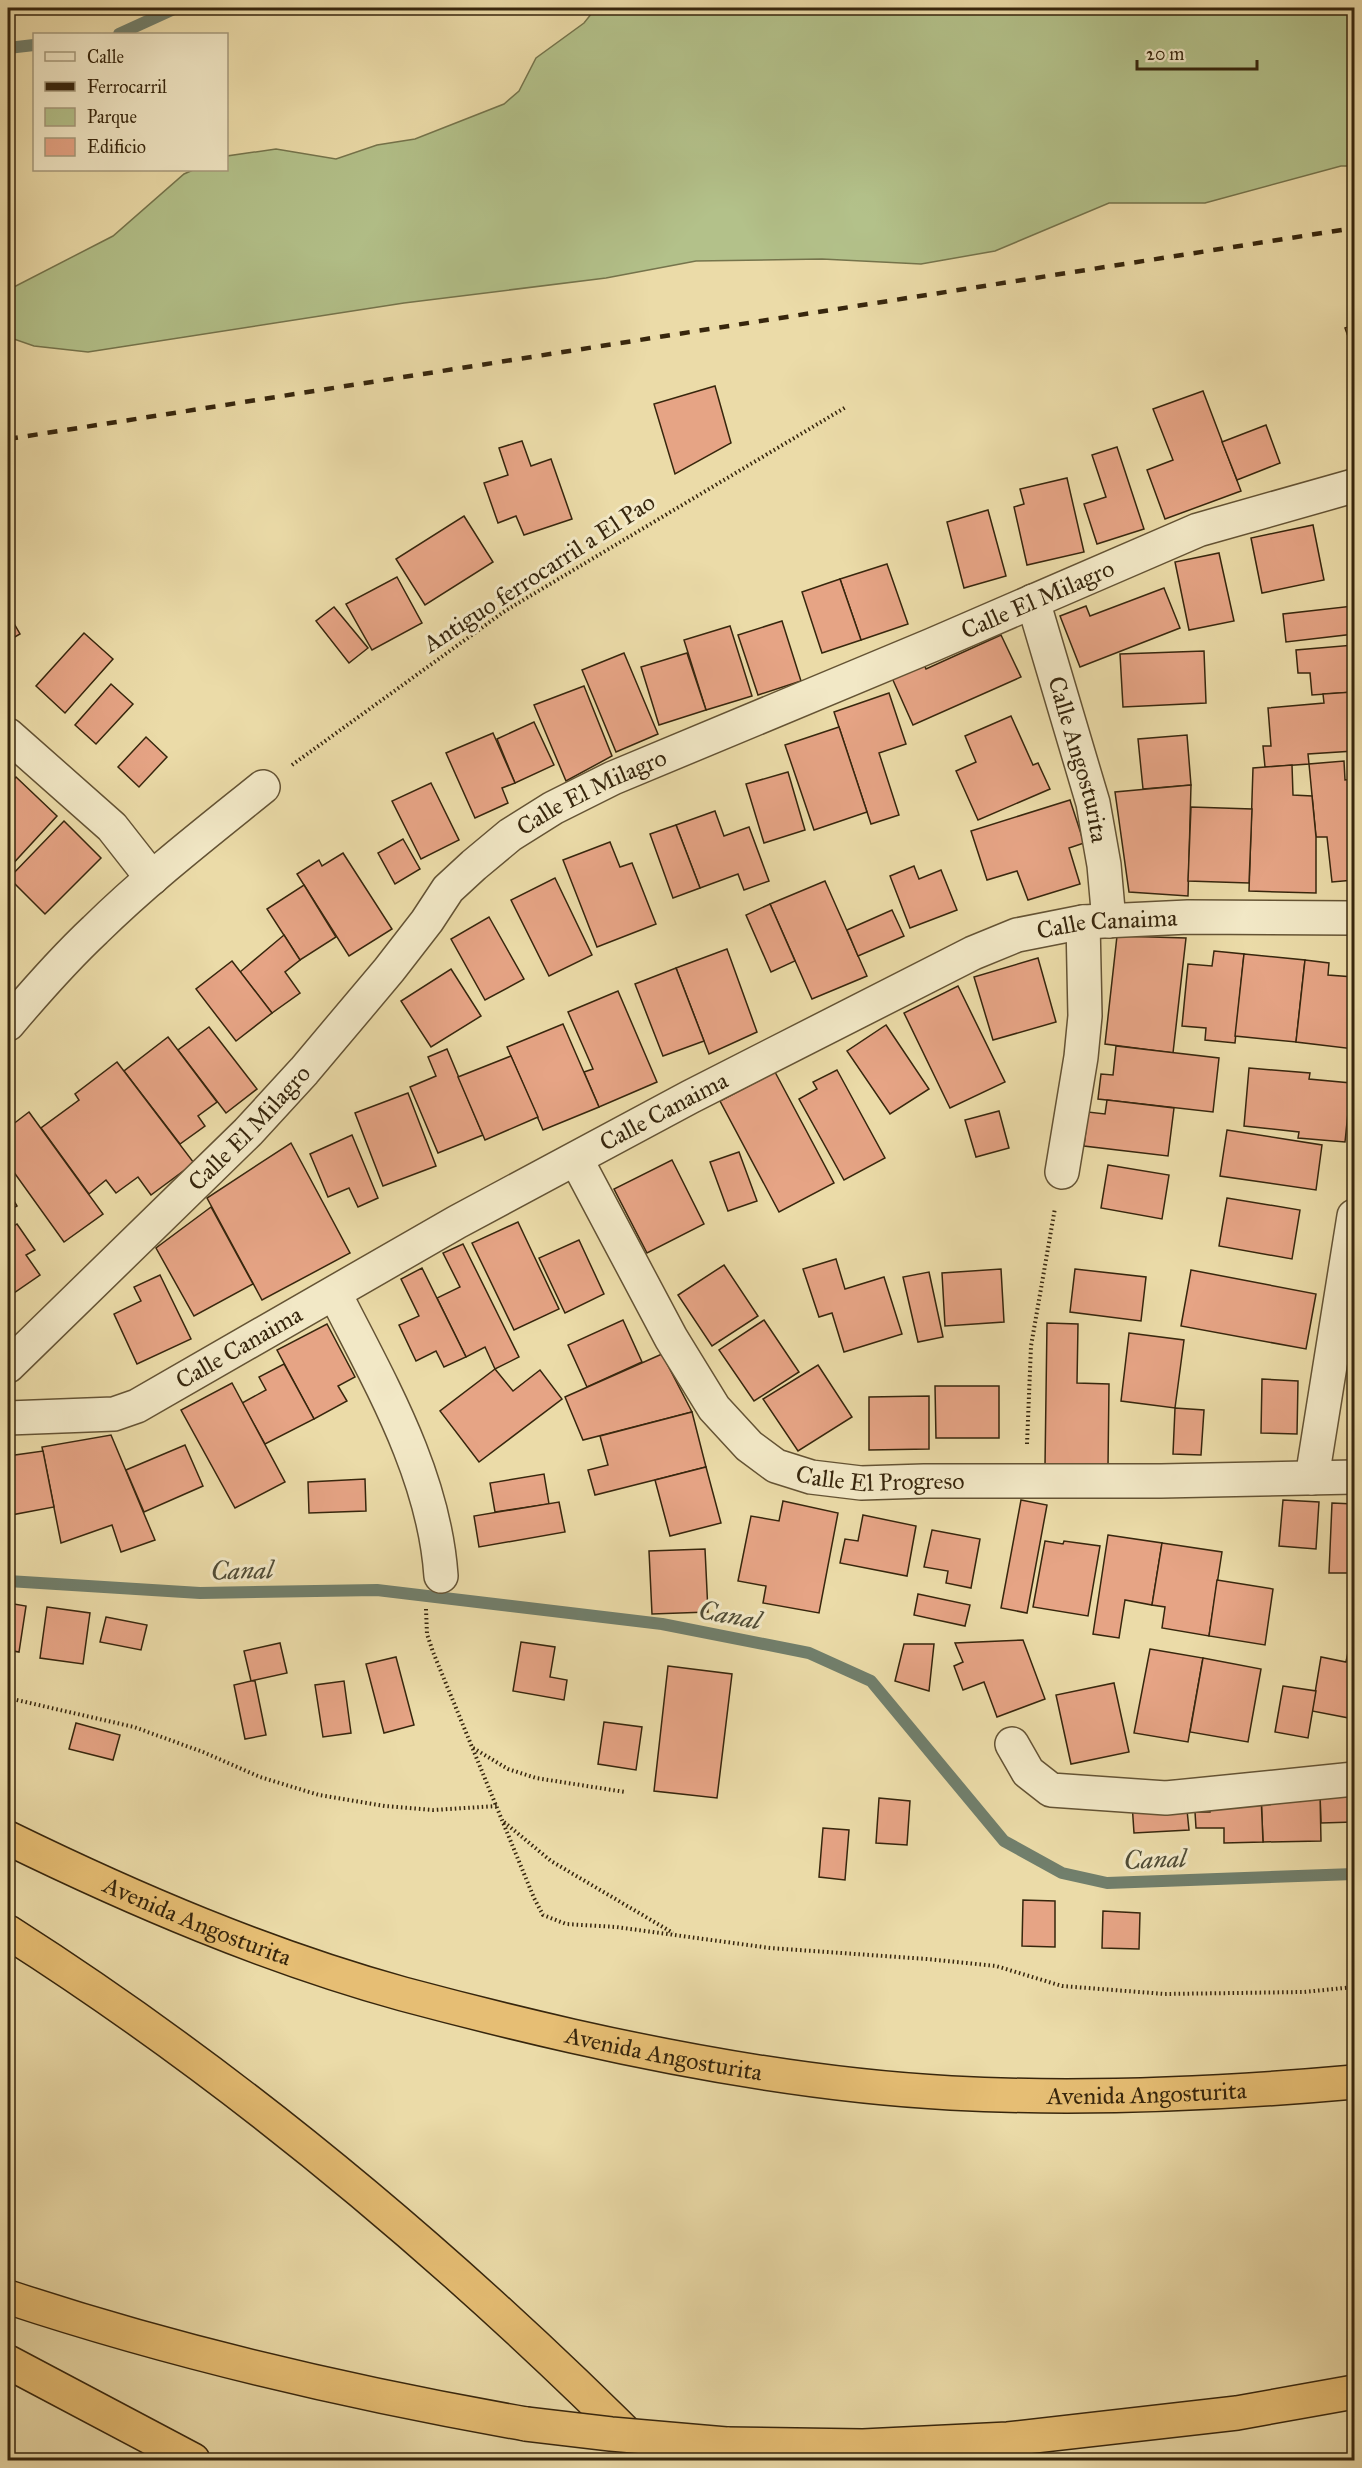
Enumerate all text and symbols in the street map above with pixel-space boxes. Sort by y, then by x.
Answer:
legend [33,33,228,171]
scale bar [1137,33,1257,71]
text: 20 m [1146,43,1184,65]
text: Calle [87,46,124,68]
text: Ferrocarril [87,76,167,98]
text: Parque [87,106,137,129]
text: Edificio [87,136,146,158]
street label: Antiguo ferrocarril a El Pao [417,487,660,660]
street label: Calle El Milagro [956,553,1119,646]
street label: Calle Angosturita [1041,673,1115,846]
street label: Calle El Milagro [511,742,671,842]
street label: Calle Canaima [1034,902,1179,946]
street label: Calle El Milagro [182,1059,317,1197]
street label: Calle Canaima [594,1065,734,1158]
street label: Calle Canaima [170,1299,308,1396]
street label: Calle El Progreso [792,1458,965,1499]
water label: Canal [210,1553,276,1587]
water label: Canal [696,1593,766,1637]
water label: Canal [1123,1842,1189,1876]
street label: Avenida Angosturita [98,1869,296,1973]
street label: Avenida Angosturita [561,2020,765,2088]
street label: Avenida Angosturita [1046,2075,1249,2111]

